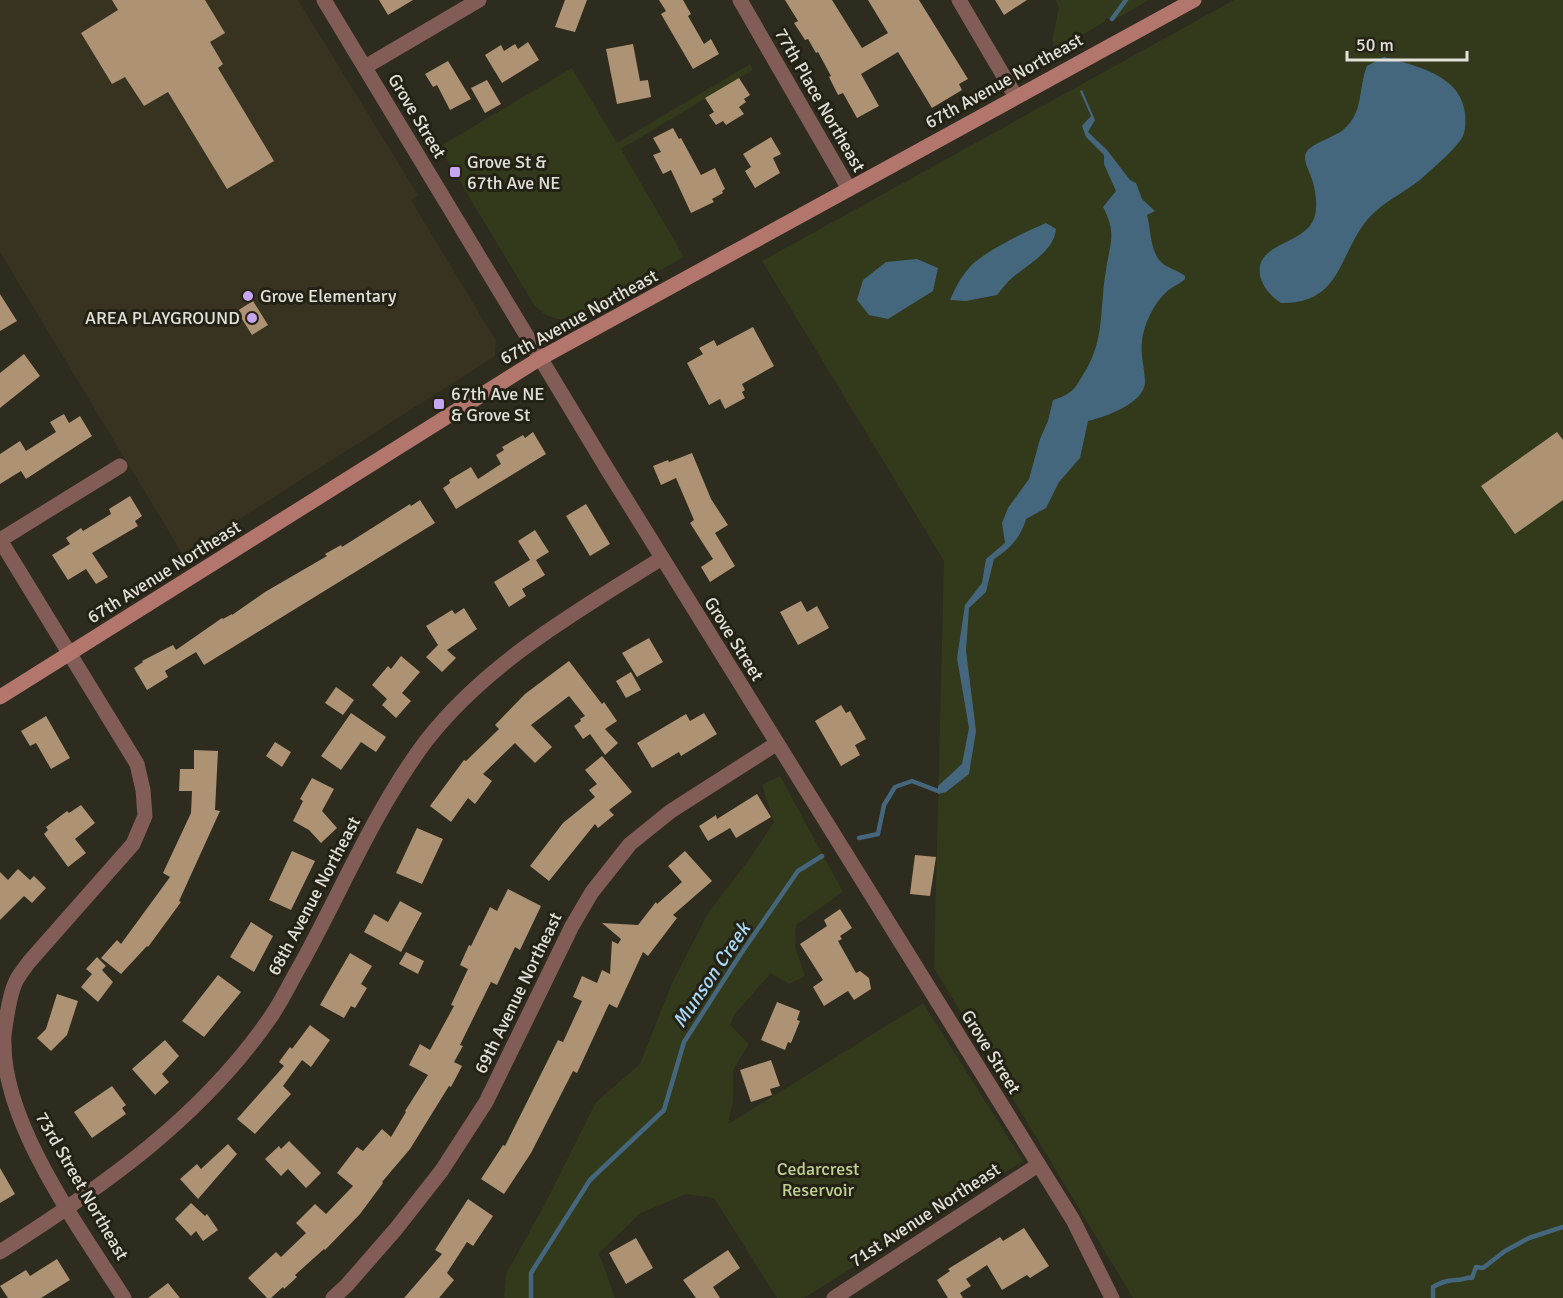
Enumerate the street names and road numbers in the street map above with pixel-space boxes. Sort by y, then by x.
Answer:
street label: 77th Place Northeast [770,24,870,176]
street label: 67th Avenue Northeast [921,29,1087,133]
street label: Grove Street [383,70,451,162]
street label: 67th Avenue Northeast [496,265,662,369]
street label: 67th Avenue Northeast [83,516,245,628]
street label: Grove Street [700,593,768,685]
street label: 68th Avenue Northeast [263,813,365,979]
street label: 69th Avenue Northeast [469,909,567,1077]
street label: Grove Street [957,1006,1025,1098]
street label: 73rd Street Northeast [31,1108,133,1264]
street label: 71st Avenue Northeast [846,1158,1004,1272]

